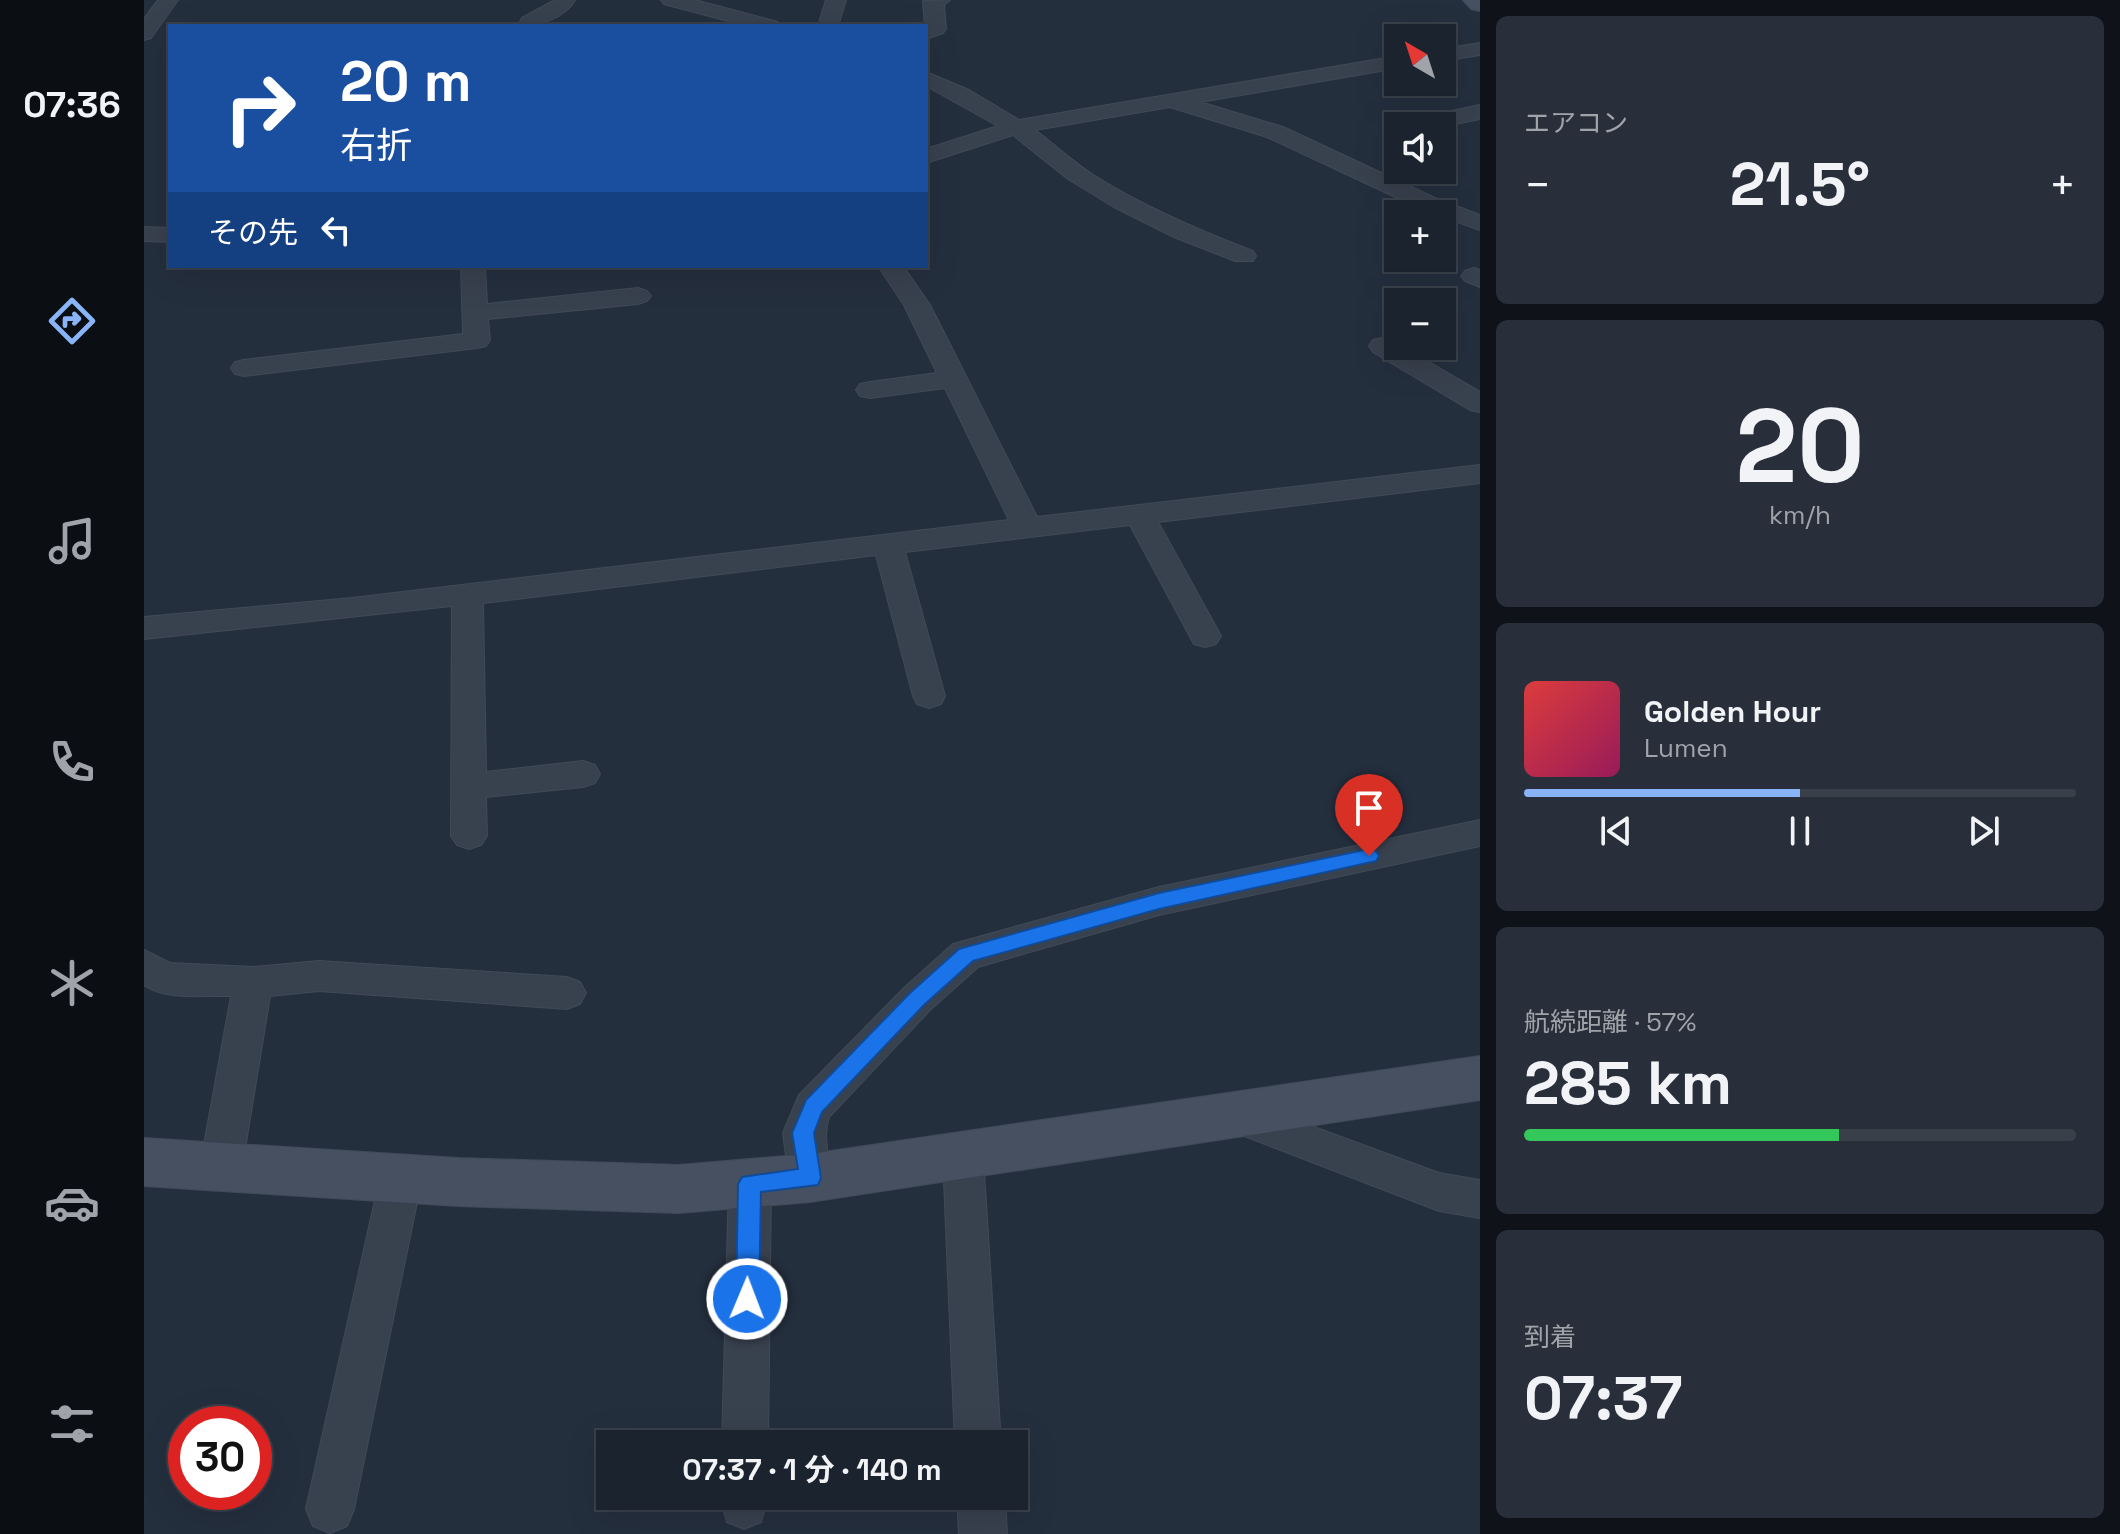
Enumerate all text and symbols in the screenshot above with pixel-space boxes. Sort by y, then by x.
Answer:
north arrow [1384,24,1456,96]
map controls [1384,24,1456,360]
text: 20 m [340,46,472,117]
icon: right [208,56,312,160]
text: 07:36 [23,82,121,128]
text: エアコン [1524,106,1628,140]
button: sound [1384,112,1456,184]
text: 右折 [340,123,412,169]
text: 21.5° [1730,146,1870,223]
text: − [1524,157,1551,213]
text: + [2049,157,2076,213]
button: + [1384,200,1456,272]
icon: left [314,208,358,252]
text: その先 [208,213,298,252]
button: − [1384,288,1456,360]
icon: directions [44,293,100,349]
text: 20 [1735,380,1865,512]
text: km/h [1769,498,1831,532]
icon: music [44,513,100,569]
text: Golden Hour [1644,692,1821,731]
text: Lumen [1644,731,1728,765]
icon: phone [44,734,100,790]
pin [1335,774,1403,856]
icon: arrive [1347,786,1391,830]
icon: previous [1594,809,1638,853]
icon: pause [1778,809,1822,853]
icon: next [1962,809,2006,853]
icon: climate [44,955,100,1011]
text: 航続距離 · 57% [1524,1005,1696,1039]
text: 285 km [1524,1045,1732,1122]
icon: car [44,1175,100,1231]
position arrow [705,1257,789,1341]
text: 到着 [1524,1320,1576,1354]
text: 07:37 [1524,1360,1683,1437]
icon: filters [44,1396,100,1452]
speed limit sign: 30 [168,1406,272,1510]
text: 07:37 · 1 分 · 140 m [682,1450,942,1489]

